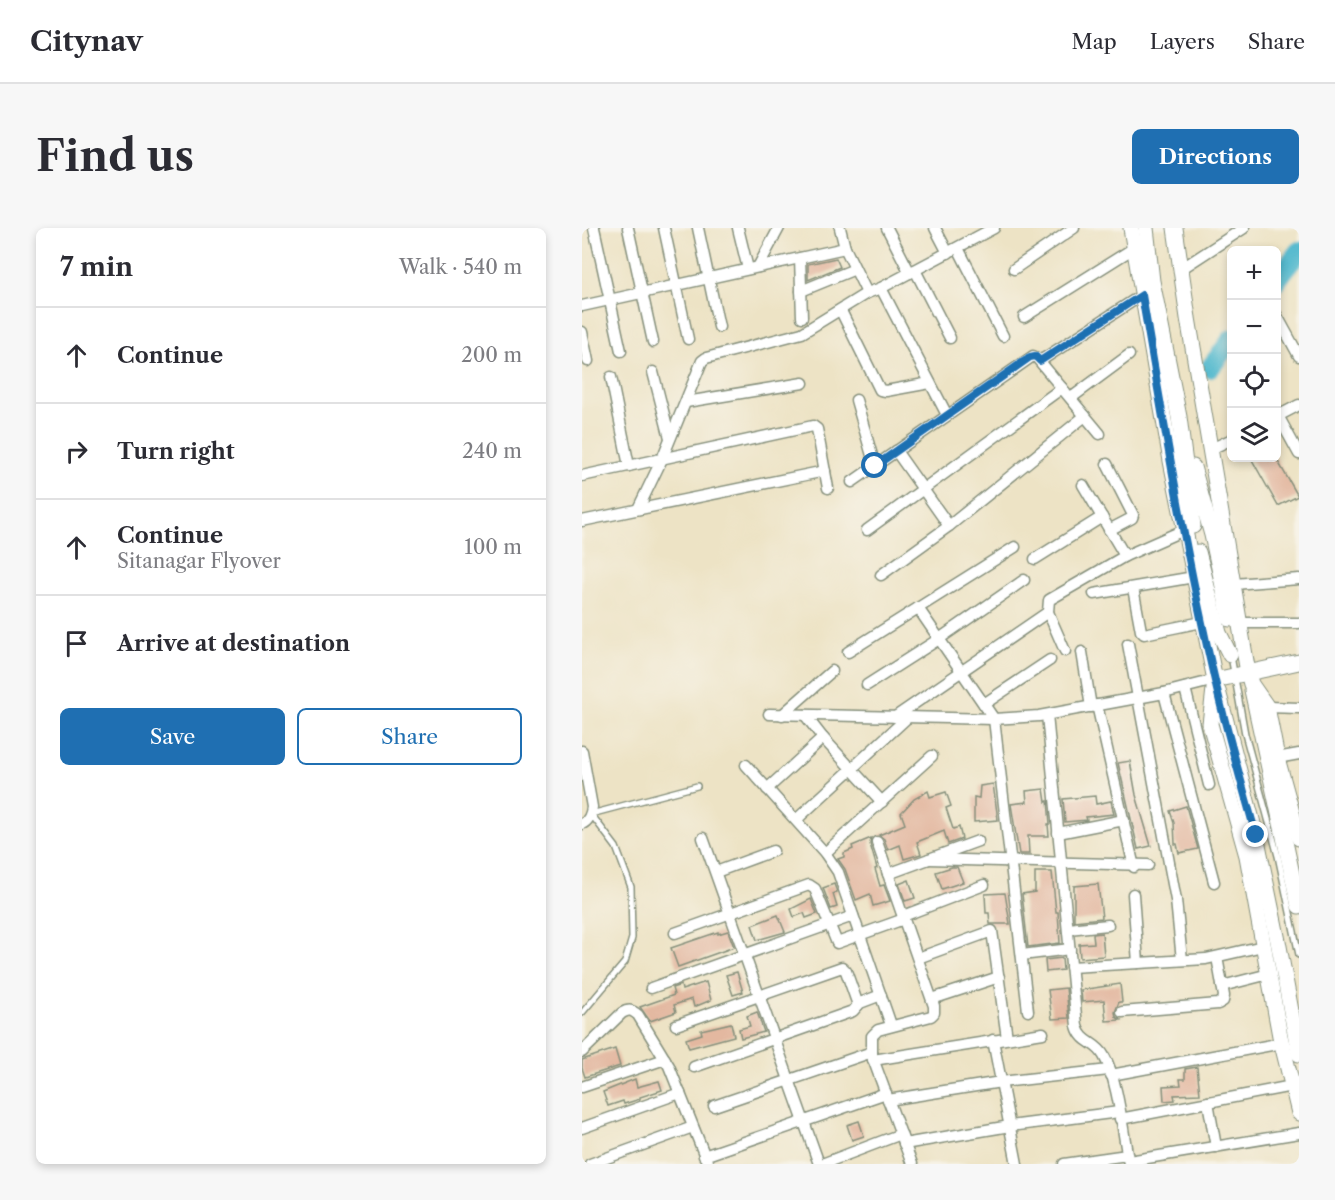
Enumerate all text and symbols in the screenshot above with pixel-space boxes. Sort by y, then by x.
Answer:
text: Citynav [30,24,143,58]
text: Map [1072,29,1117,54]
text: Layers [1150,29,1215,54]
text: Share [1248,29,1305,54]
button: Directions [1132,129,1299,184]
text: Find us [36,130,194,182]
map controls [1227,246,1281,462]
button: + [1227,246,1281,300]
text: 7 min [60,251,133,283]
text: Walk · 540 m [399,255,522,279]
button: − [1227,300,1281,354]
icon: ahead [60,339,93,372]
text: Continue [117,342,223,369]
text: 200 m [461,343,522,367]
button: locate [1227,354,1281,408]
button: layers [1227,408,1281,462]
icon: right [60,435,93,468]
text: Turn right [117,438,235,465]
text: 240 m [462,439,522,463]
route start [861,452,887,478]
text: Continue [117,522,223,549]
icon: ahead [60,531,93,564]
text: 100 m [464,535,522,559]
text: Sitanagar Flyover [117,549,281,573]
icon: arrive [60,627,93,660]
text: Arrive at destination [117,630,350,657]
button: Save [60,708,285,765]
button: Share [297,708,522,765]
route end [1242,821,1268,847]

